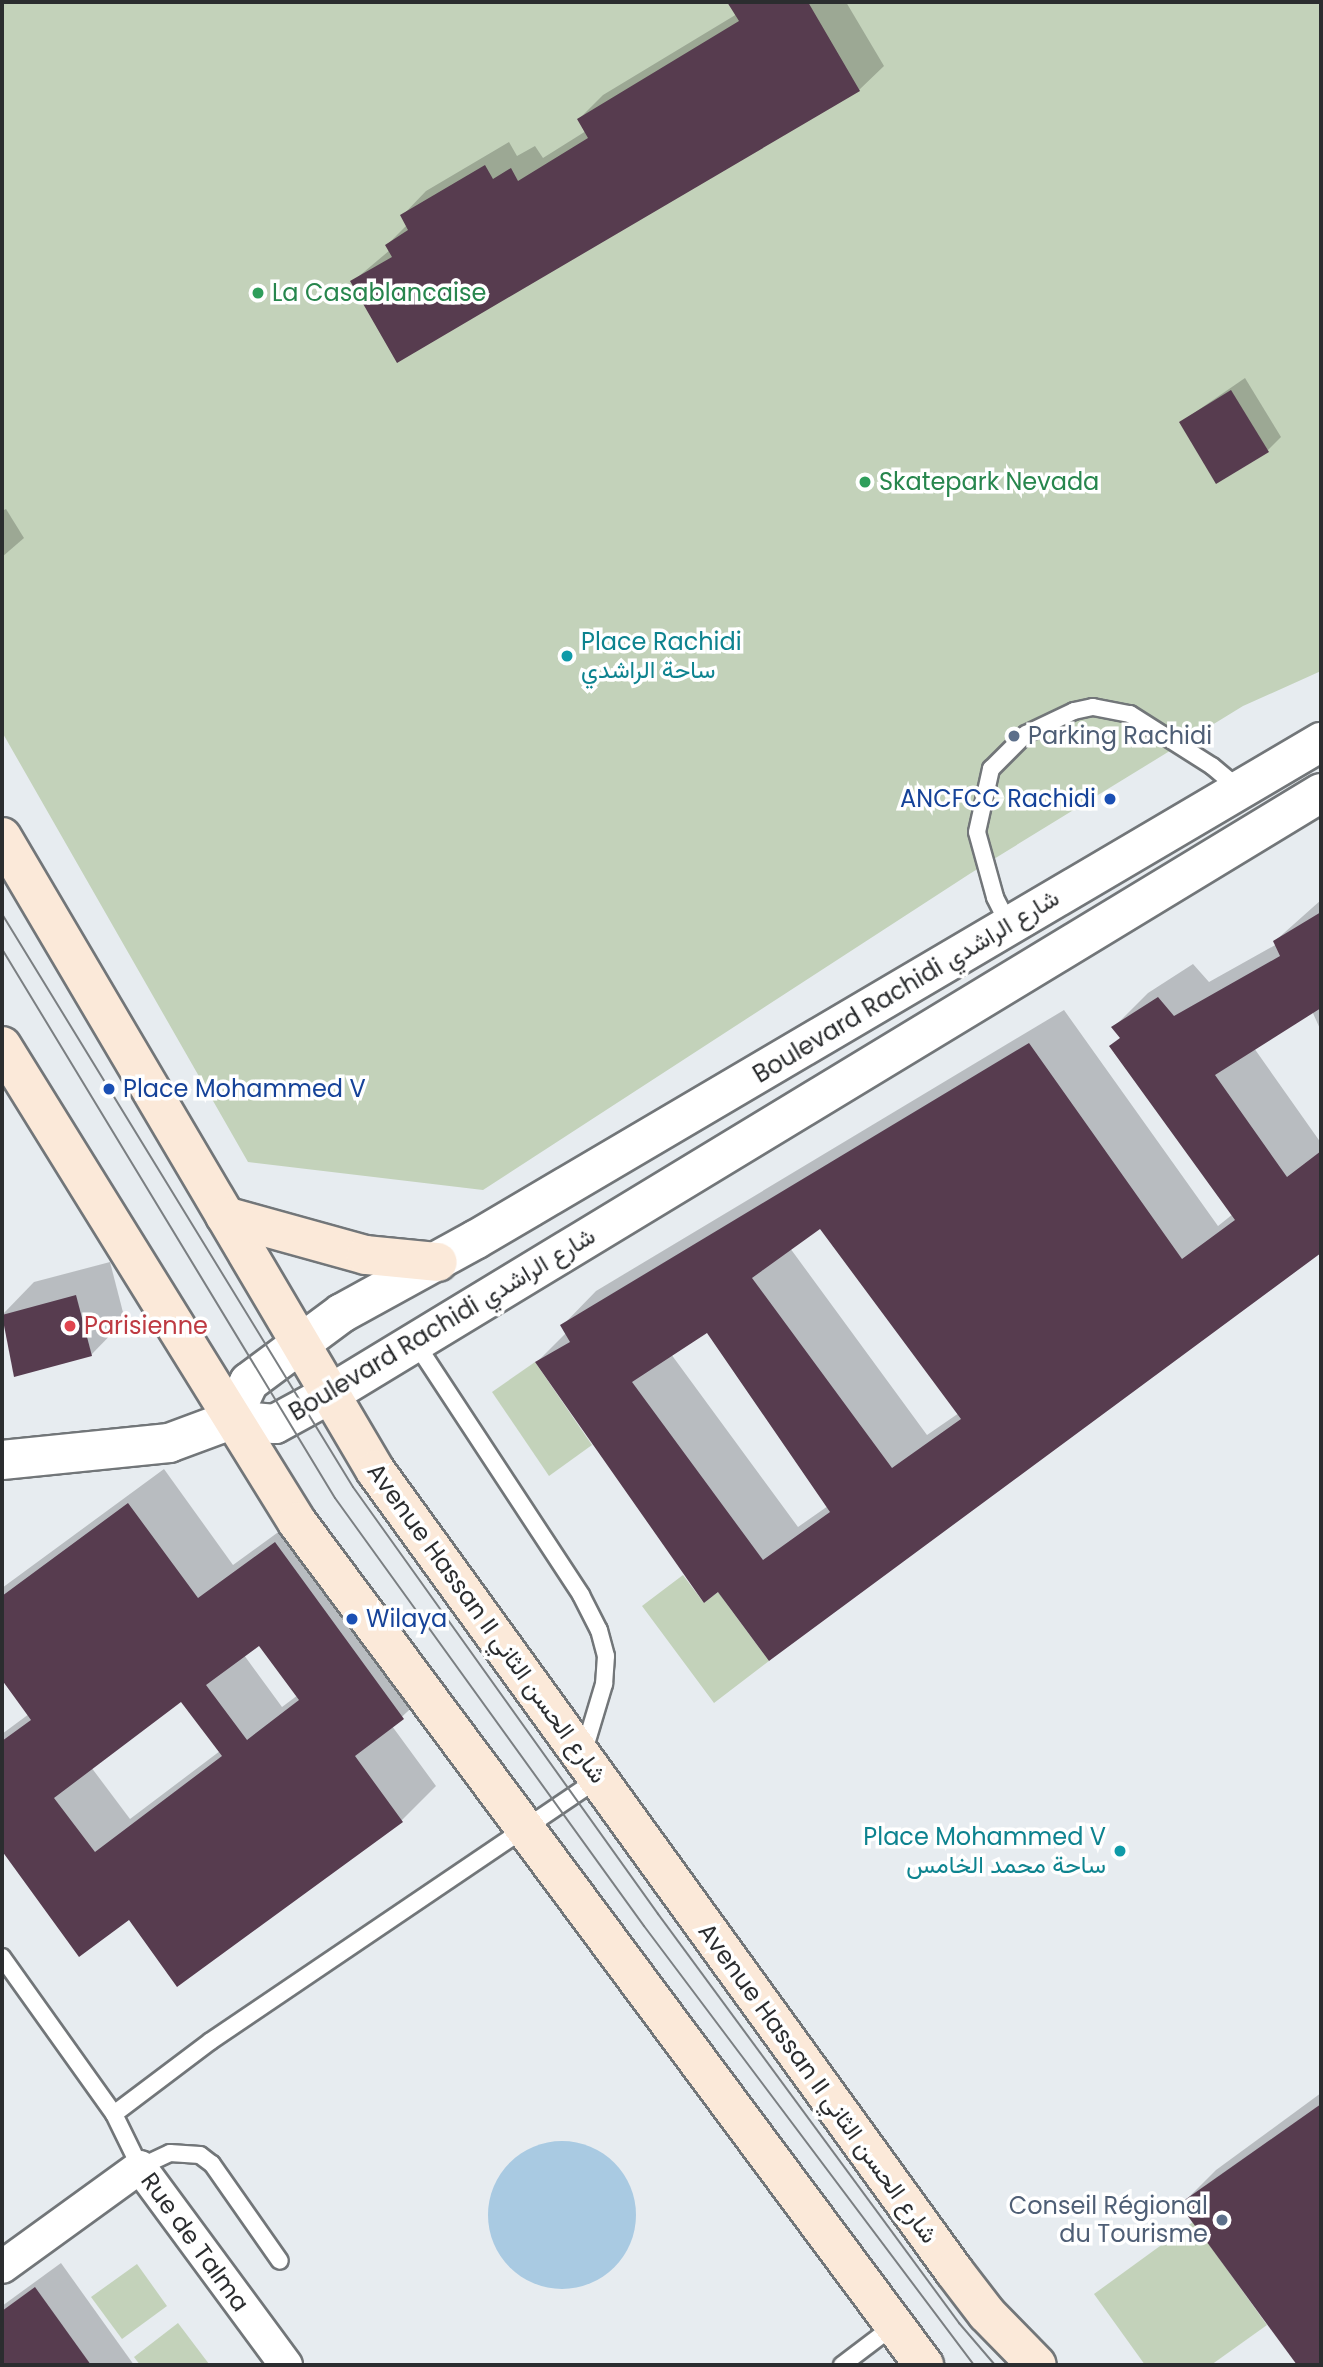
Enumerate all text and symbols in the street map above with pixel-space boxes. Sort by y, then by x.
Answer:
place label: La Casablancaise [272,279,486,307]
marker: La Casablancaise [250,285,266,301]
place label: Skatepark Nevada [879,468,1099,496]
marker: Skatepark Nevada [857,474,873,490]
place label: Place Rachidi ساحة الراشدي [581,628,742,684]
marker: Place Rachidi ساحة الراشدي [559,648,575,664]
place label: Parking Rachidi [1028,722,1212,750]
marker: Parking Rachidi [1006,728,1022,744]
place label: ANCFCC Rachidi [900,785,1096,813]
marker: ANCFCC Rachidi [1102,791,1118,807]
street label: Boulevard Rachidi شارع الراشدي [748,883,1064,1089]
place label: Place Mohammed V [123,1075,366,1103]
marker: Place Mohammed V [101,1081,117,1097]
street label: Boulevard Rachidi شارع الراشدي [284,1221,600,1427]
place label: Parisienne [84,1312,208,1340]
marker: Parisienne [62,1318,78,1334]
street label: Avenue Hassan II شارع الحسن الثاني [361,1457,613,1789]
place label: Wilaya [366,1605,447,1633]
marker: Wilaya [344,1611,360,1627]
place label: Place Mohammed V ساحة محمد الخامس [863,1823,1106,1879]
marker: Place Mohammed V ساحة محمد الخامس [1112,1843,1128,1859]
street label: Avenue Hassan II شارع الحسن الثاني [692,1917,944,2249]
street label: Rue de Talma [135,2167,255,2317]
place label: Conseil Régional du Tourisme [1009,2192,1208,2248]
marker: Conseil Régional du Tourisme [1214,2212,1230,2228]

